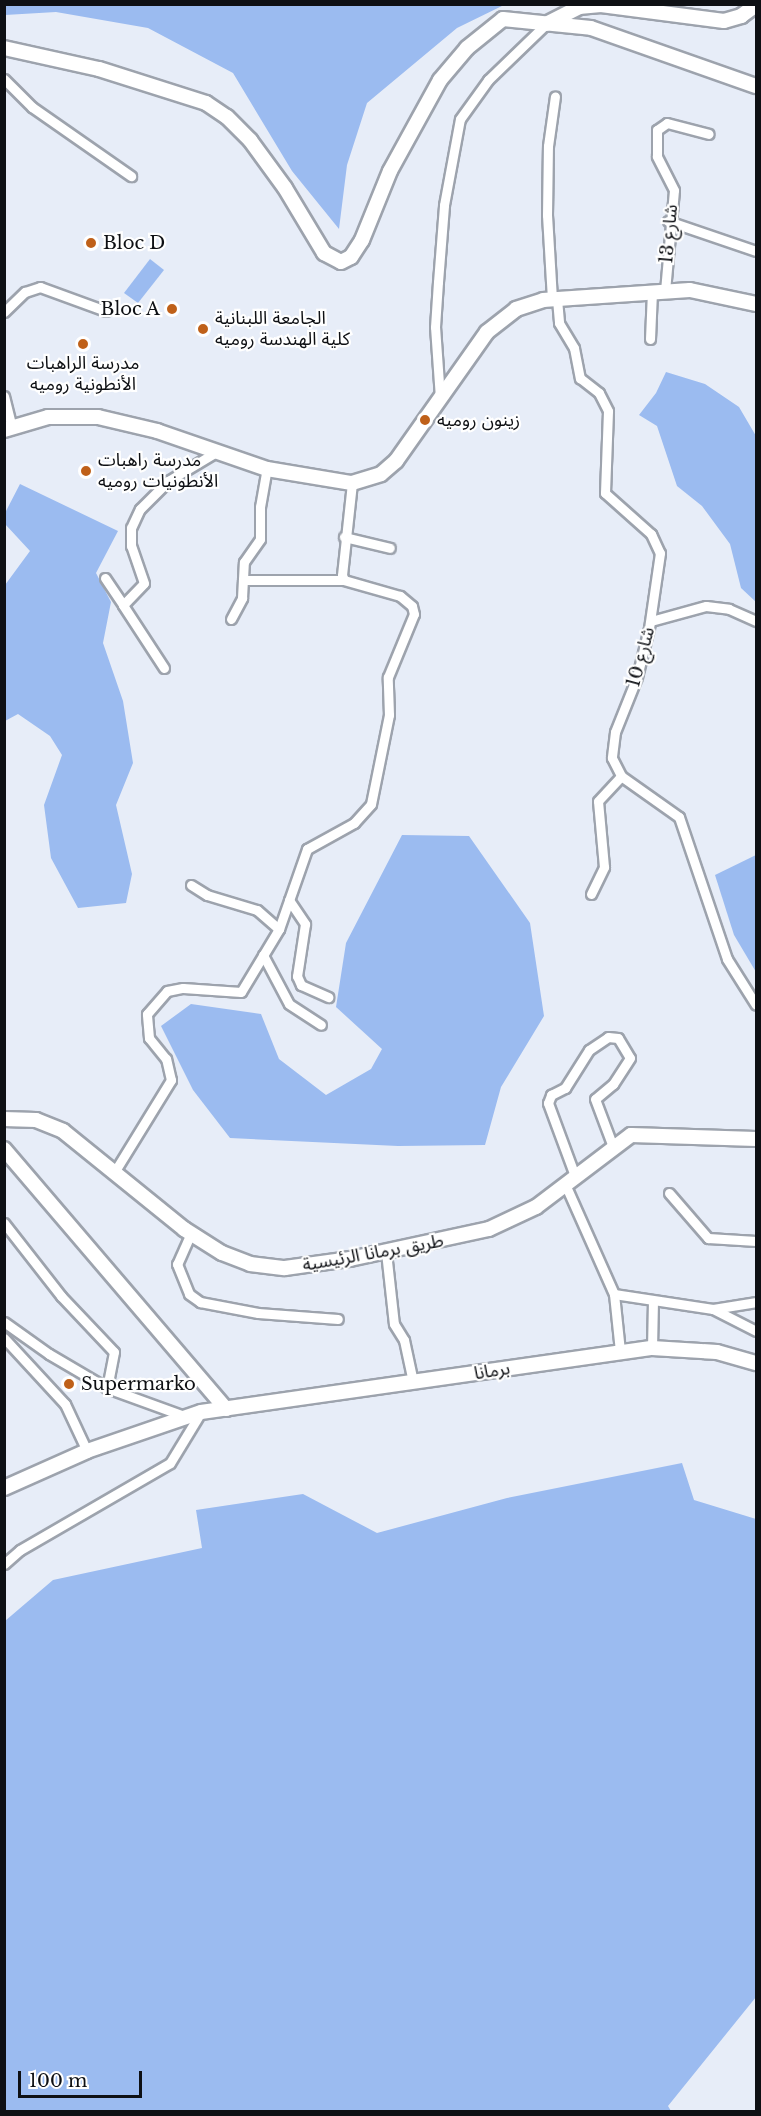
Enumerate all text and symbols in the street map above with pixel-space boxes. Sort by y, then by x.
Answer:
street label: شارع 13 [656,203,682,265]
place label: Bloc D [103,232,165,254]
marker: Bloc D [84,236,98,250]
place label: Bloc A [100,298,160,320]
marker: Bloc A [165,302,179,316]
place label: الجامعة اللبنانية كلية الهندسة روميه [215,308,350,350]
marker: الجامعة اللبنانية كلية الهندسة روميه [196,322,210,336]
marker: مدرسة الراهبات الأنطونية روميه [76,337,90,351]
place label: مدرسة الراهبات الأنطونية روميه [27,353,139,395]
place label: زينون روميه [437,409,520,431]
marker: زينون روميه [418,413,432,427]
place label: مدرسة راهبات الأنطونيات روميه [98,450,218,492]
marker: مدرسة راهبات الأنطونيات روميه [79,464,93,478]
street label: شارع 10 [623,625,659,689]
street label: طريق برمانا الرئيسية [301,1230,445,1276]
street label: برمانا [473,1358,511,1384]
place label: Supermarko [81,1373,196,1395]
marker: Supermarko [62,1377,76,1391]
scale bar [21,2059,146,2097]
text: 100 m [29,2070,87,2092]

